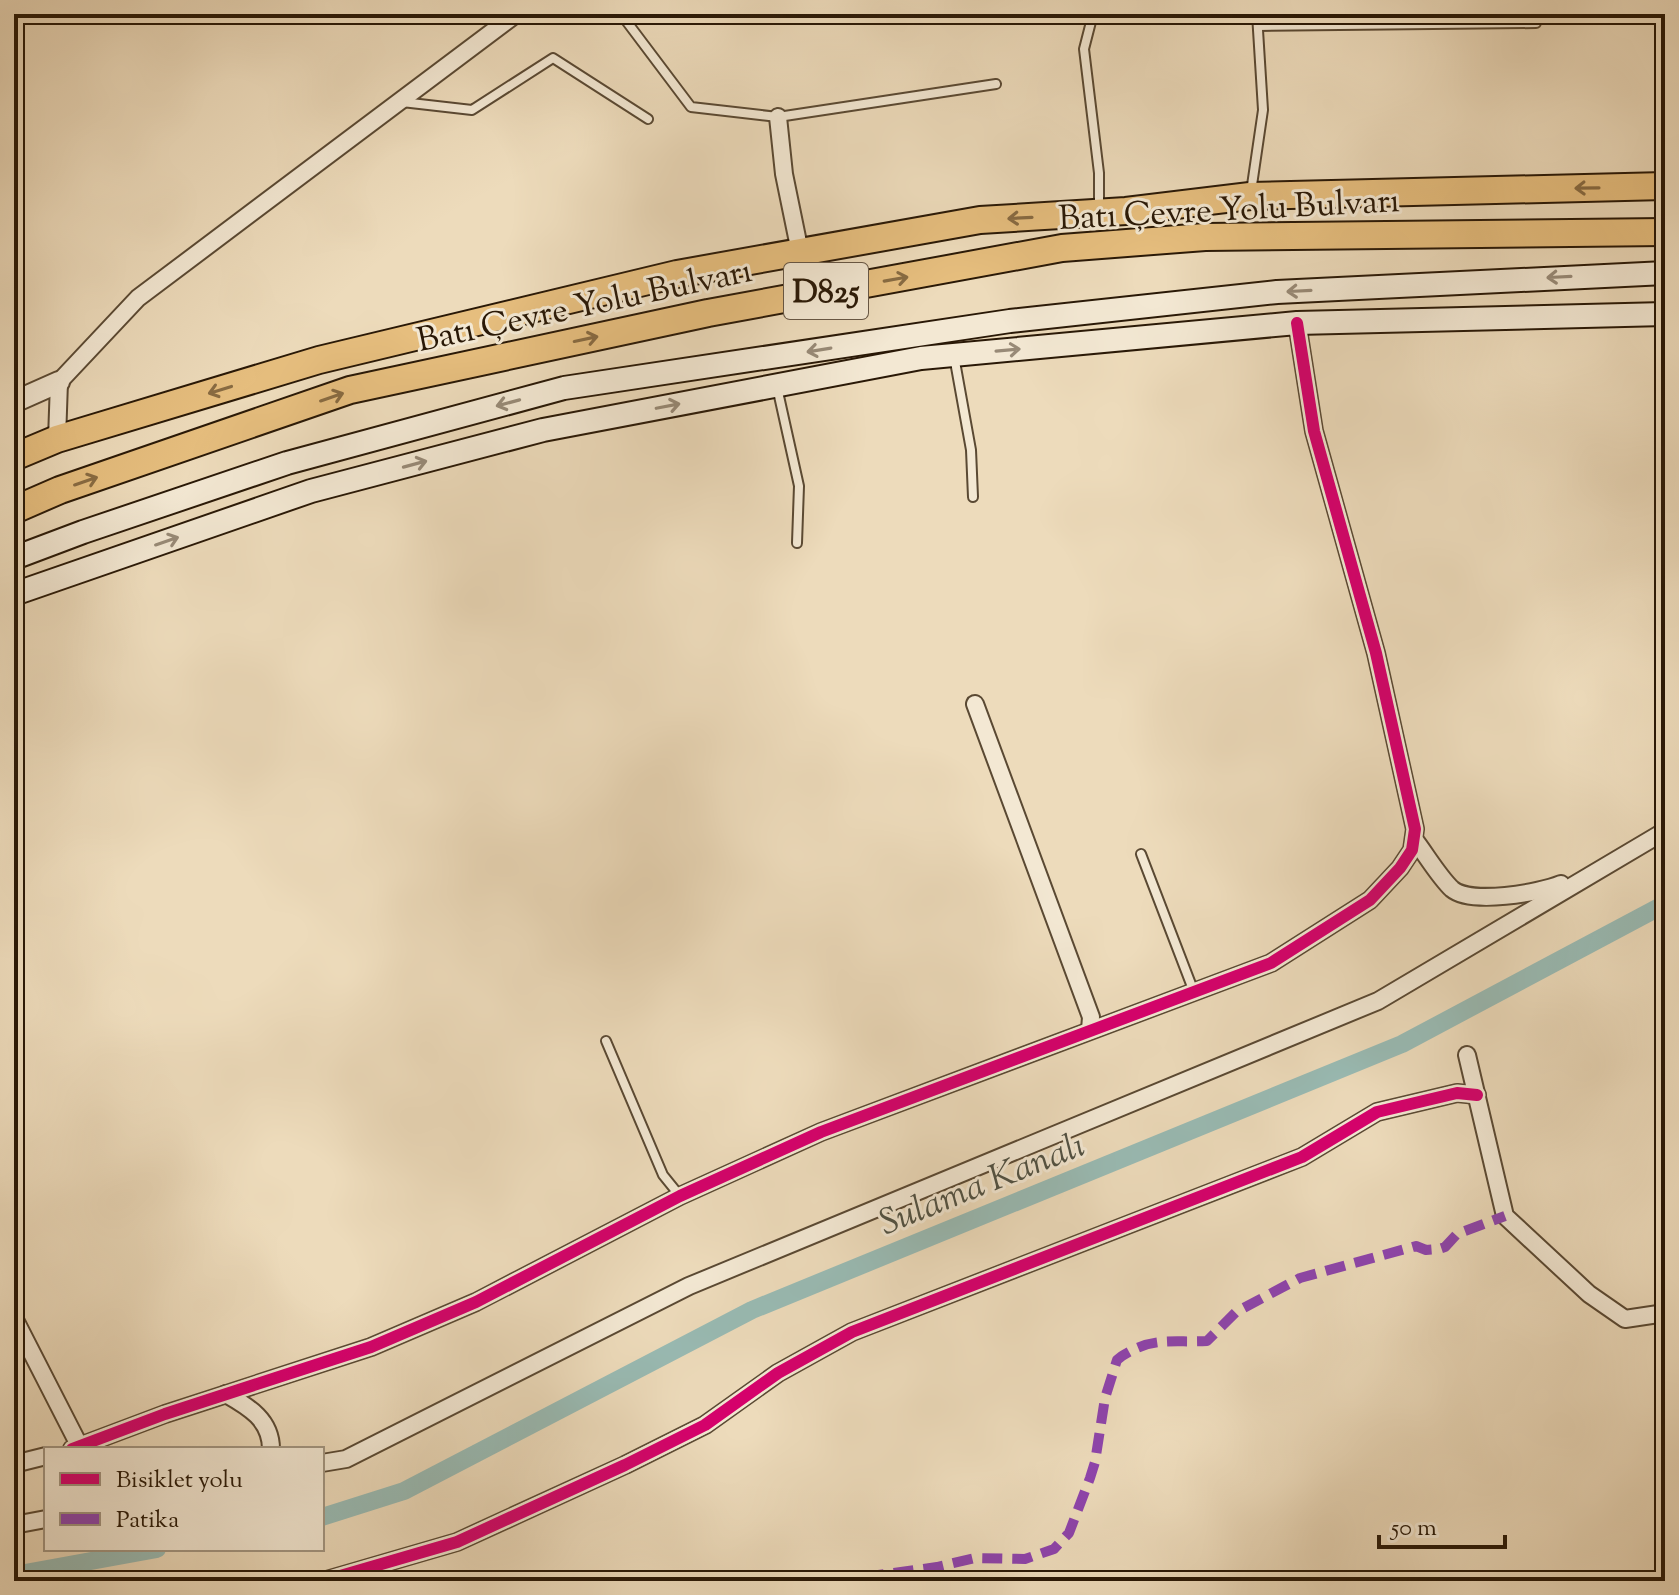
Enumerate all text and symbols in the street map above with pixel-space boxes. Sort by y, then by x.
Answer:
street label: Batı Çevre Yolu Bulvarı [1057,178,1401,245]
one-way arrow [1574,180,1601,195]
one-way arrow [1007,210,1034,225]
street label: Batı Çevre Yolu Bulvarı [413,248,757,367]
road number: D825 [784,263,868,319]
one-way arrow [882,270,908,285]
one-way arrow [1546,270,1573,285]
one-way arrow [1287,284,1313,299]
one-way arrow [572,331,598,346]
one-way arrow [994,342,1020,357]
one-way arrow [807,343,832,358]
one-way arrow [207,383,233,398]
one-way arrow [319,388,344,403]
one-way arrow [496,396,522,411]
one-way arrow [655,398,681,413]
one-way arrow [402,455,428,470]
one-way arrow [74,473,99,488]
one-way arrow [154,532,179,547]
water label: Sulama Kanalı [872,1121,1093,1251]
legend [44,1447,324,1551]
text: Bisiklet yolu [116,1464,243,1498]
scale bar [1379,1499,1505,1549]
text: Patika [116,1504,179,1538]
text: 50 m [1389,1512,1437,1546]

